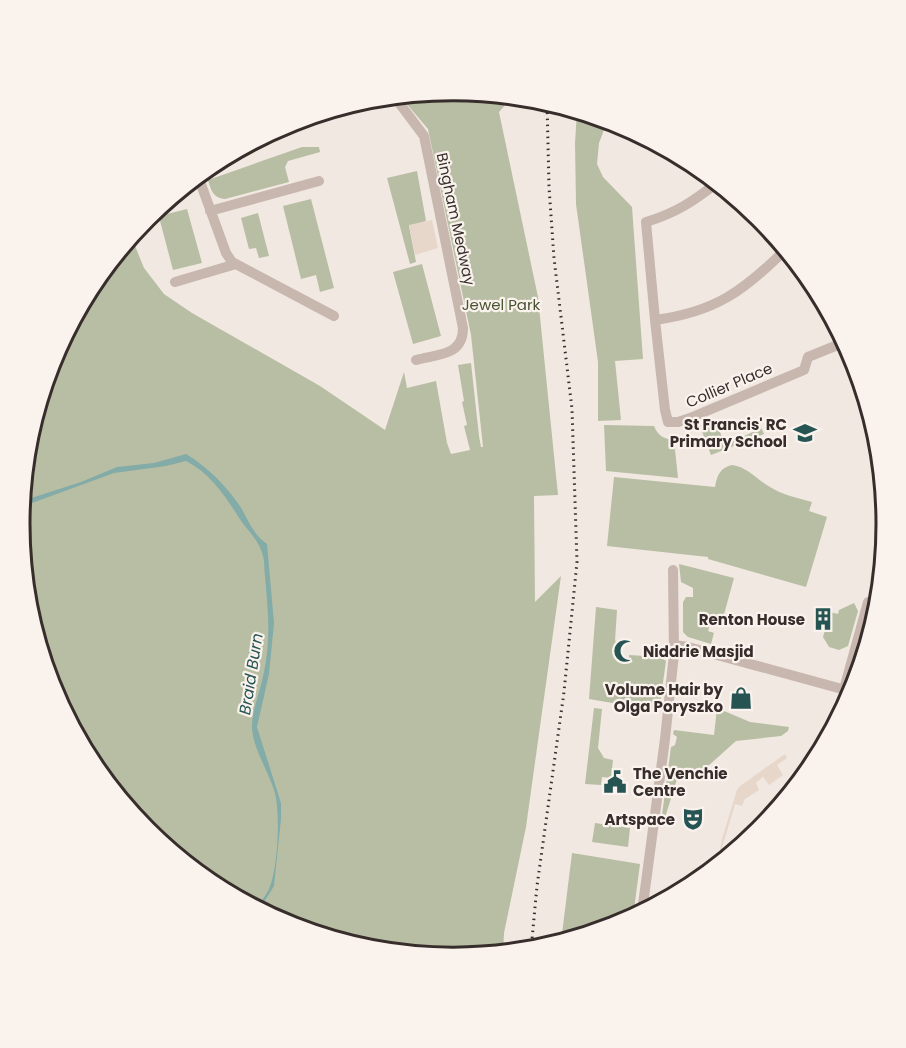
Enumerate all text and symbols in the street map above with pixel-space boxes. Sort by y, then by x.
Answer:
street label: Bingham Medway [432,151,480,288]
park label: Jewel Park [462,294,541,315]
street label: Collier Place [683,357,775,413]
place label: St Francis' RC Primary School [670,414,787,452]
school or university icon: St Francis' RC Primary School [792,420,818,446]
building icon: Renton House [810,606,836,632]
place label: Renton House [699,609,805,630]
water label: Braid Burn [233,632,269,716]
mosque icon: Niddrie Masjid [612,638,638,664]
place label: Niddrie Masjid [643,641,754,662]
place label: Volume Hair by Olga Poryszko [605,679,724,717]
shop icon: Volume Hair by Olga Poryszko [728,685,754,711]
place label: The Venchie Centre [633,763,728,801]
public building icon: The Venchie Centre [602,769,628,795]
theatre icon: Artspace [680,806,706,832]
place label: Artspace [604,809,675,830]

